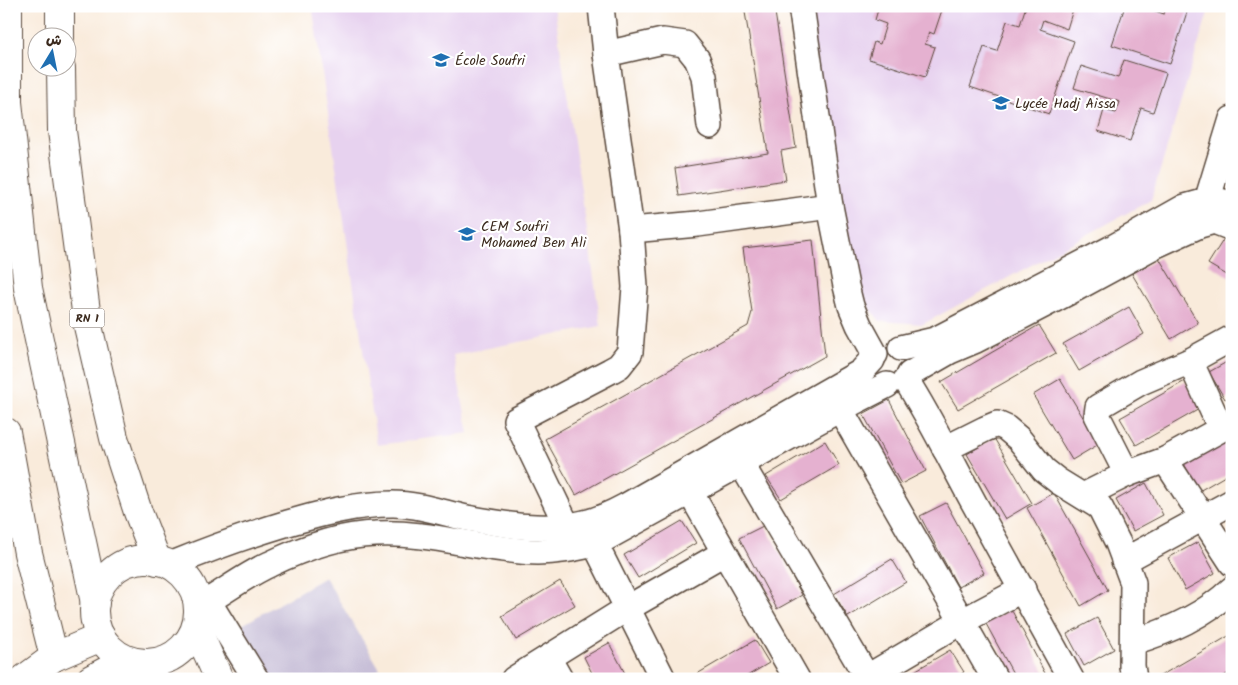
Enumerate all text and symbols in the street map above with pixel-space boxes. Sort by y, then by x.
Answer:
north arrow [28,28,78,78]
text: ش [45,28,64,52]
school or university icon: École Soufri [431,50,451,70]
place label: École Soufri [455,50,526,72]
school or university icon: Lycée Hadj Aissa [991,93,1011,113]
place label: Lycée Hadj Aissa [1015,93,1116,115]
place label: CEM Soufri Mohamed Ben Ali [481,216,587,254]
school or university icon: CEM Soufri Mohamed Ben Ali [457,224,477,244]
road number: RN 1 [70,308,104,328]

